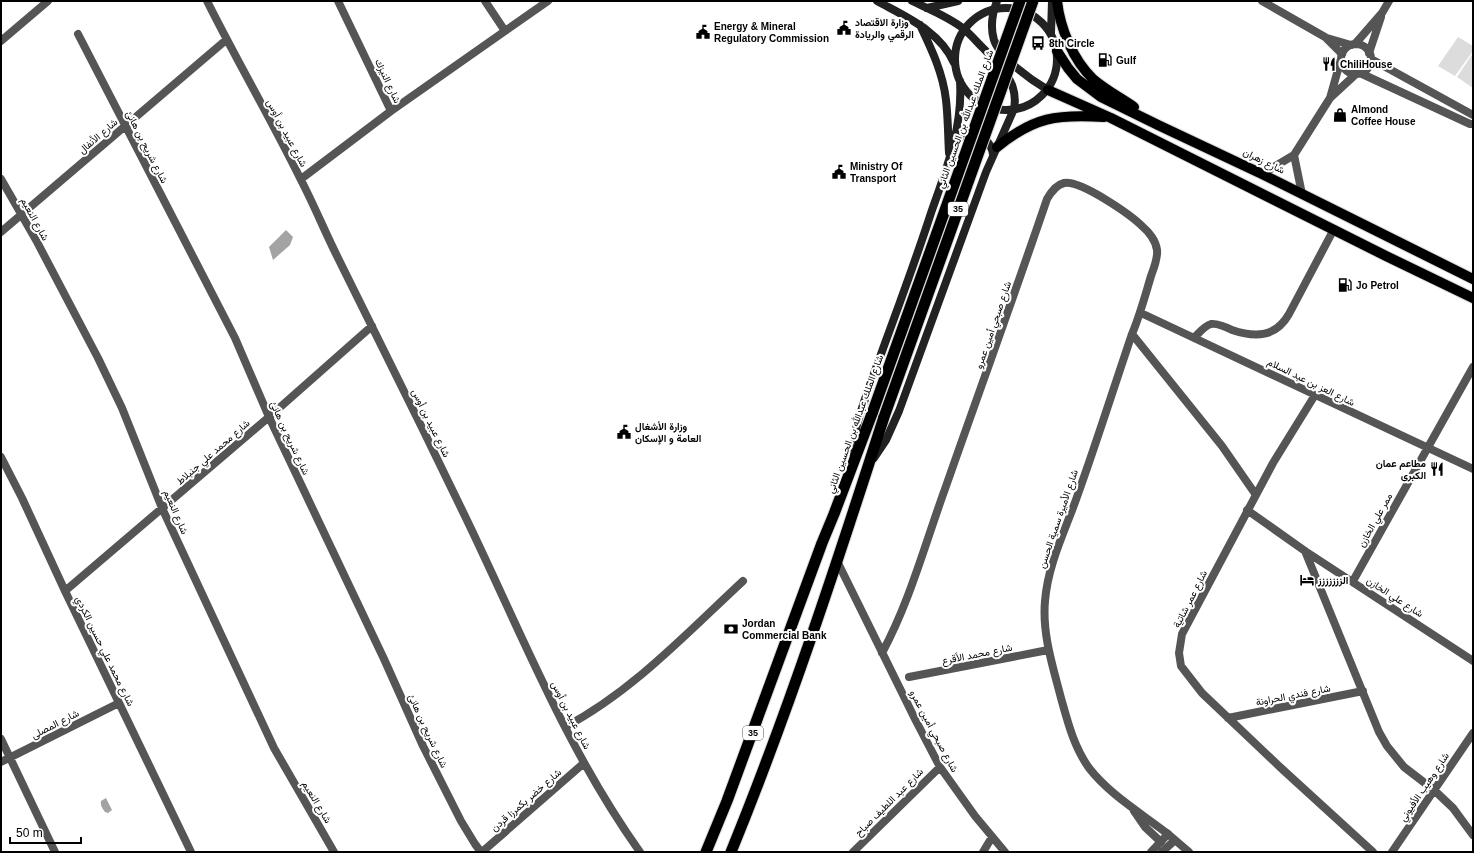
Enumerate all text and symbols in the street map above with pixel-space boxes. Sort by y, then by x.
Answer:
place label: وزارة الاقتصاد الرقمي والريادة [855,17,914,43]
public building icon: وزارة الاقتصاد الرقمي والريادة [836,20,852,36]
place label: Energy & Mineral Regulatory Commission [714,21,829,44]
public building icon: Energy & Mineral Regulatory Commission [695,24,711,40]
bus stop icon: 8th Circle [1030,35,1046,51]
place label: 8th Circle [1049,38,1095,49]
street label: شارع الملك عبدالله بن الحسين الثاني [935,48,998,191]
fuel station icon: Gulf [1097,52,1113,68]
place label: Gulf [1116,55,1137,66]
restaurant icon: ChiliHouse [1321,56,1337,72]
street label: شارع النيزك [372,57,403,105]
place label: ChiliHouse [1340,59,1393,70]
street label: شارع عبيد بن أوس [264,97,309,169]
place label: Almond Coffee House [1351,104,1416,127]
shop icon: Almond Coffee House [1332,107,1348,123]
street label: شارع شريح بن هانئ [123,109,170,186]
street label: شارع الأنفال [76,116,120,157]
street label: شارع زهران [1241,146,1287,177]
place label: Ministry Of Transport [850,161,903,184]
public building icon: Ministry Of Transport [831,164,847,180]
street label: شارع النعيم [18,196,51,243]
road number: 35 [948,202,968,216]
fuel station icon: Jo Petrol [1337,277,1353,293]
street label: شارع صبحي أمين عمرو [973,280,1016,371]
place label: Jo Petrol [1356,280,1399,291]
street label: شارع الملك عبدالله بن الحسين الثاني [825,353,888,496]
street label: شارع العز بن عبد السلام [1265,356,1357,409]
street label: شارع عبيد بن أوس [409,387,452,460]
street label: شارع شريح بن هانئ [267,400,312,477]
street label: شارع محمد علي جنبلاط [174,417,254,489]
place label: وزارة الأشغال العامة و الإسكان [635,421,701,445]
public building icon: وزارة الأشغال العامة و الإسكان [616,424,632,440]
place label: مطاعم عمان الكبرى [1376,458,1427,482]
restaurant icon: مطاعم عمان الكبرى [1429,461,1445,477]
street label: شارع الأميرة سمية الحسن [1036,468,1081,570]
street label: شارع النعيم [161,488,190,536]
street label: ممر علي الخازن [1356,491,1397,550]
street label: شارع عمر شاتية [1171,568,1210,630]
hotel icon: الززززززز [1299,572,1315,588]
place label: الززززززز [1317,575,1348,587]
street label: شارع علي الخازن [1363,575,1425,622]
street label: شارع محمد علي حسين الكردي [71,594,136,709]
place label: Jordan Commercial Bank [742,618,827,641]
bank icon: Jordan Commercial Bank [723,621,739,637]
street label: شارع محمد الأقرع [941,642,1013,667]
street label: شارع عبيد بن أوس [548,679,593,751]
street label: شارع فندي الحراونة [1255,682,1332,711]
street label: شارع صبحي أمين عمرو [905,688,960,775]
street label: شارع شريح بن هانئ [405,693,450,770]
street label: شارع المصلى [29,707,81,742]
road number: 35 [743,726,763,740]
street label: شارع وهيب الأفيوني [1397,750,1454,825]
street label: شارع خضر بكمرزا قردن [489,766,564,834]
street label: شارع عبد اللطيف صباح [853,766,926,839]
street label: شارع النعيم [299,779,334,826]
scale bar [10,819,81,845]
text: 50 m [16,826,43,840]

